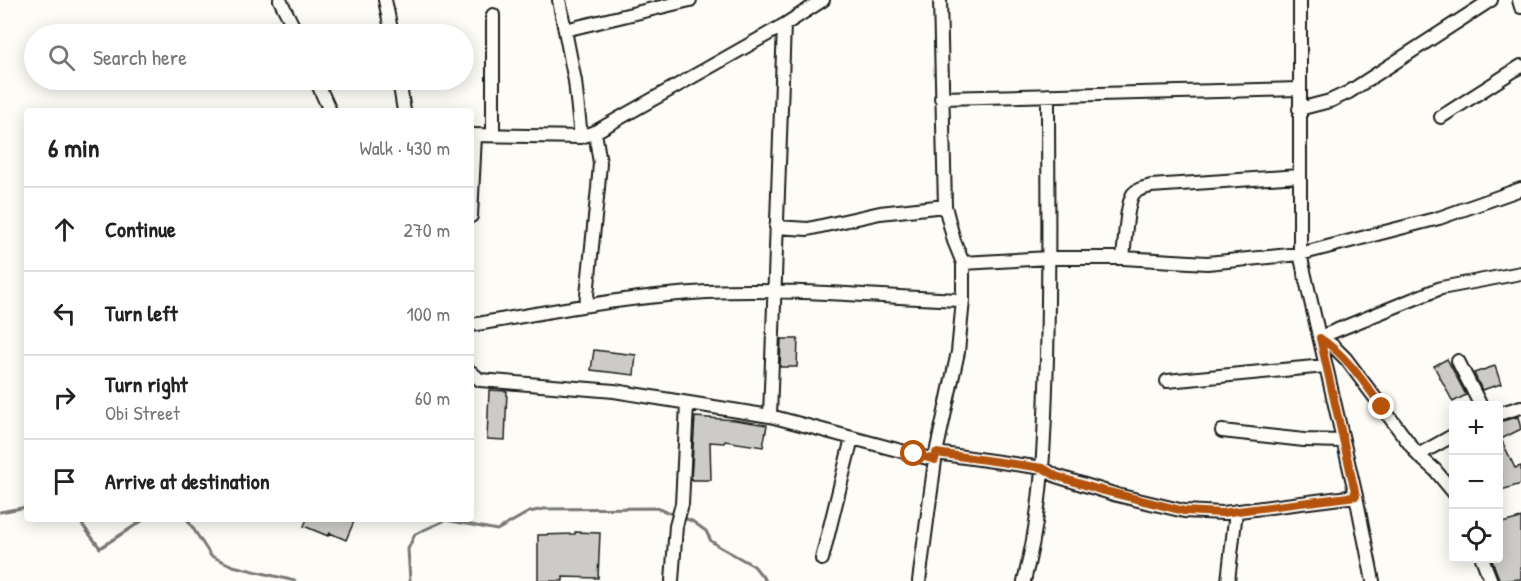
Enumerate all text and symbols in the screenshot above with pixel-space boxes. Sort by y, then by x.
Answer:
search box [24,24,474,90]
icon: search [45,41,78,74]
text: Search here [93,42,187,72]
text: 6 min [48,130,100,165]
text: Walk · 430 m [359,134,450,161]
icon: ahead [48,213,81,246]
text: Continue [105,214,176,244]
text: 270 m [404,216,450,243]
icon: left [48,297,81,330]
text: Turn left [105,298,178,328]
text: 100 m [407,300,450,327]
text: Turn right [105,369,188,399]
icon: right [48,381,81,414]
text: 60 m [415,384,450,411]
route end [1368,393,1394,419]
text: Obi Street [105,399,180,426]
map controls [1449,401,1503,563]
button: + [1449,401,1503,455]
route start [900,440,926,466]
button: − [1449,455,1503,509]
icon: arrive [48,465,81,498]
text: Arrive at destination [105,466,270,496]
button: locate [1449,509,1503,563]

